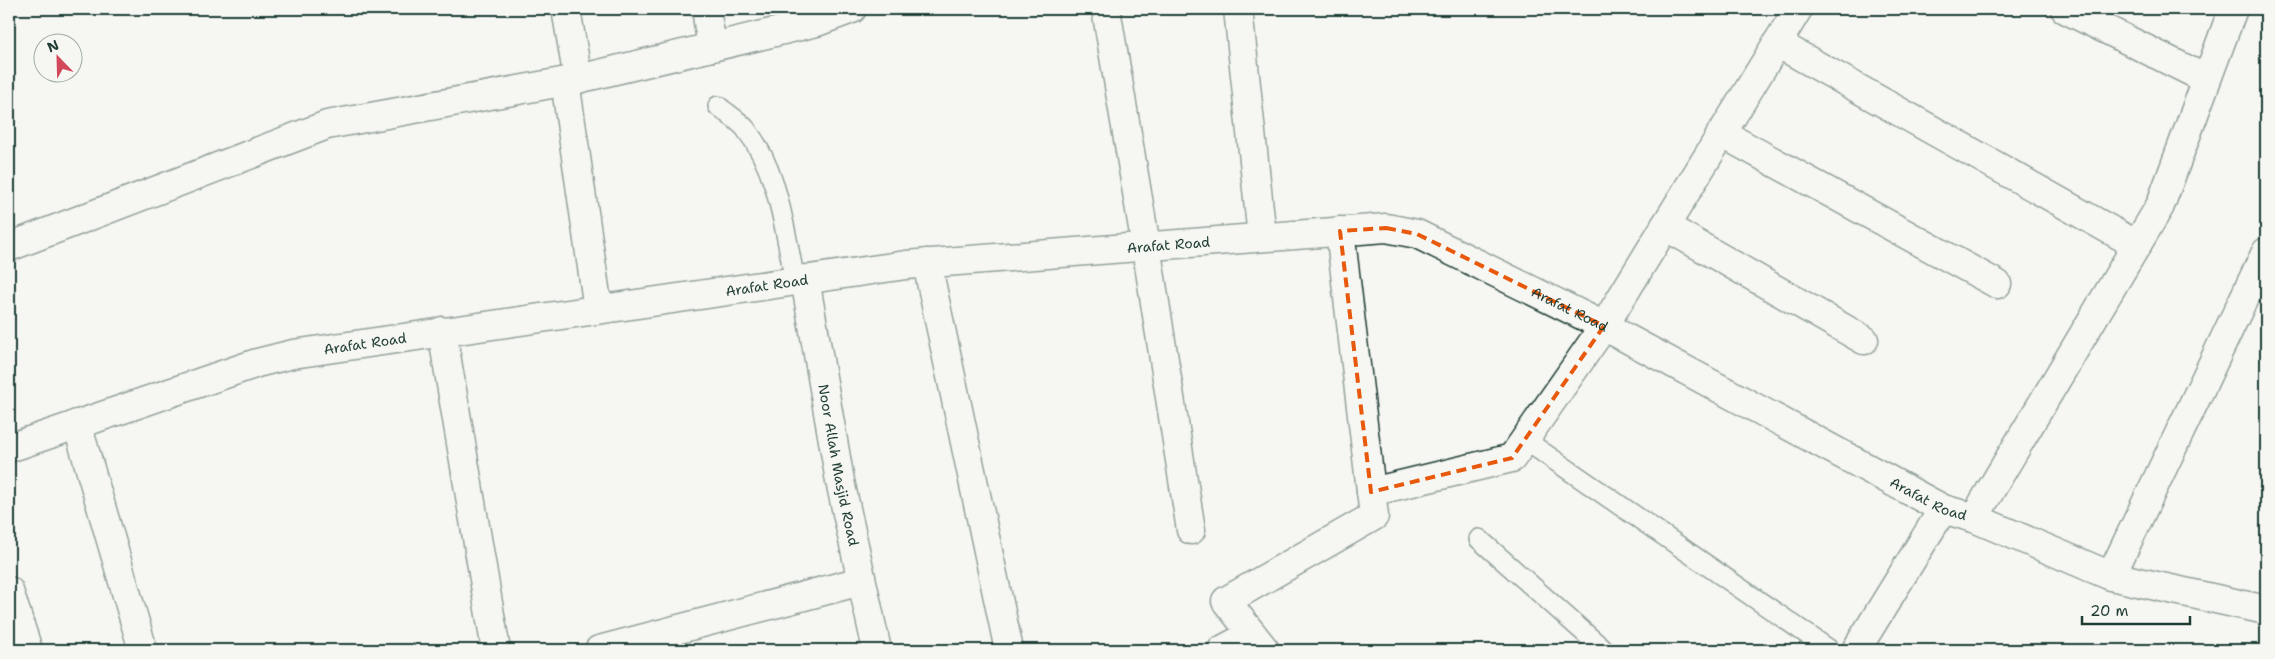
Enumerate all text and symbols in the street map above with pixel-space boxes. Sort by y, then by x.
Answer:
north arrow [32,32,82,82]
text: N [44,36,62,56]
street label: Arafat Road [1126,233,1211,257]
street label: Arafat Road [724,270,809,300]
street label: Arafat Road [1528,283,1611,336]
street label: Arafat Road [322,329,408,358]
street label: Noor Allah Masjid Road [814,383,863,548]
street label: Arafat Road [1887,473,1969,524]
scale bar [2082,594,2190,626]
text: 20 m [2090,601,2129,621]

